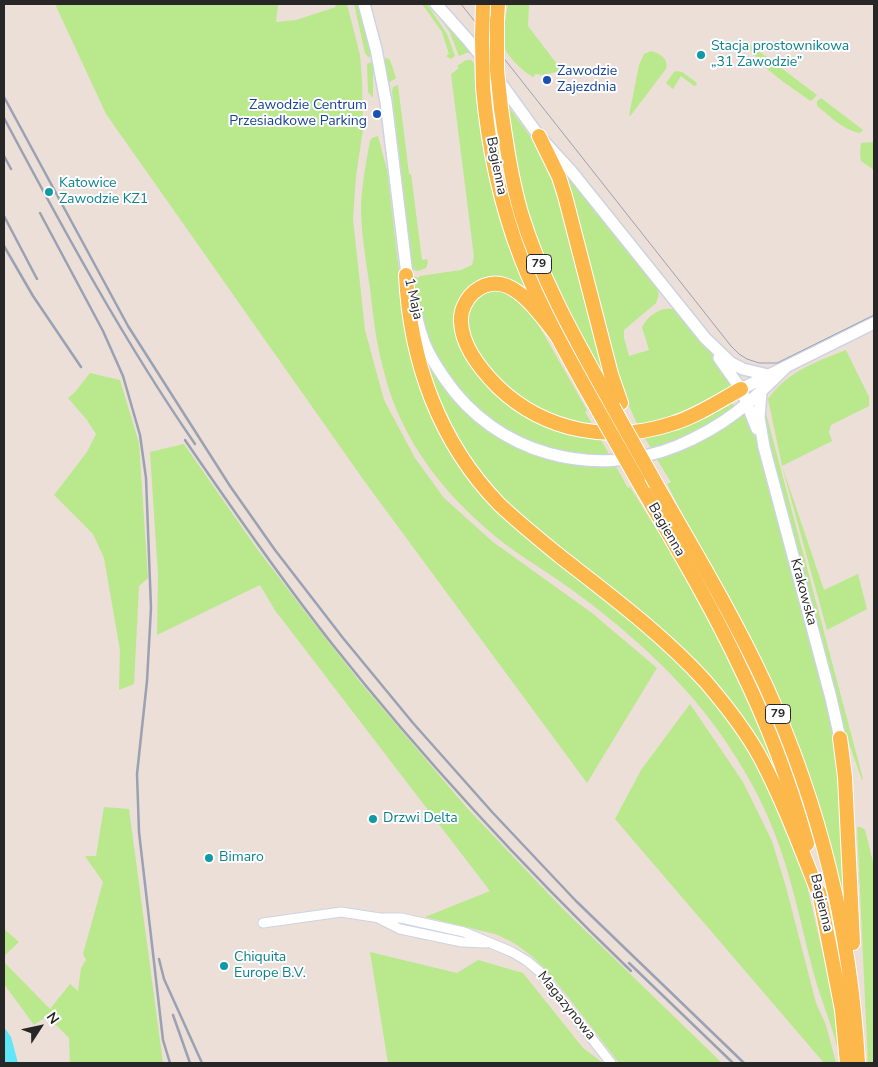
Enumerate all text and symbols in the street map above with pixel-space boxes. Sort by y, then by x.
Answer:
place label: Stacja prostownikowa „31 Zawodzie” [711,39,849,72]
marker: Stacja prostownikowa „31 Zawodzie” [695,49,707,61]
place label: Zawodzie Zajezdnia [557,64,617,96]
marker: Zawodzie Zajezdnia [541,74,553,86]
place label: Zawodzie Centrum Przesiadkowe Parking [229,98,367,130]
marker: Zawodzie Centrum Przesiadkowe Parking [371,108,383,120]
street label: Bagienna [482,135,510,197]
place label: Katowice Zawodzie KZ1 [59,176,148,208]
marker: Katowice Zawodzie KZ1 [43,186,55,198]
road number: 79 [526,254,552,274]
street label: 1 Maja [400,277,426,321]
street label: Bagienna [644,500,688,560]
street label: Krakowska [786,557,820,627]
road number: 79 [766,704,790,724]
place label: Drzwi Delta [383,811,458,827]
marker: Drzwi Delta [367,813,379,825]
place label: Bimaro [219,850,264,866]
marker: Bimaro [203,852,215,864]
street label: Bagienna [806,872,836,934]
place label: Chiquita Europe B.V. [234,950,306,982]
marker: Chiquita Europe B.V. [218,960,230,972]
street label: Magazynowa [533,968,599,1044]
north arrow [15,1002,65,1052]
text: N [42,1008,63,1028]

